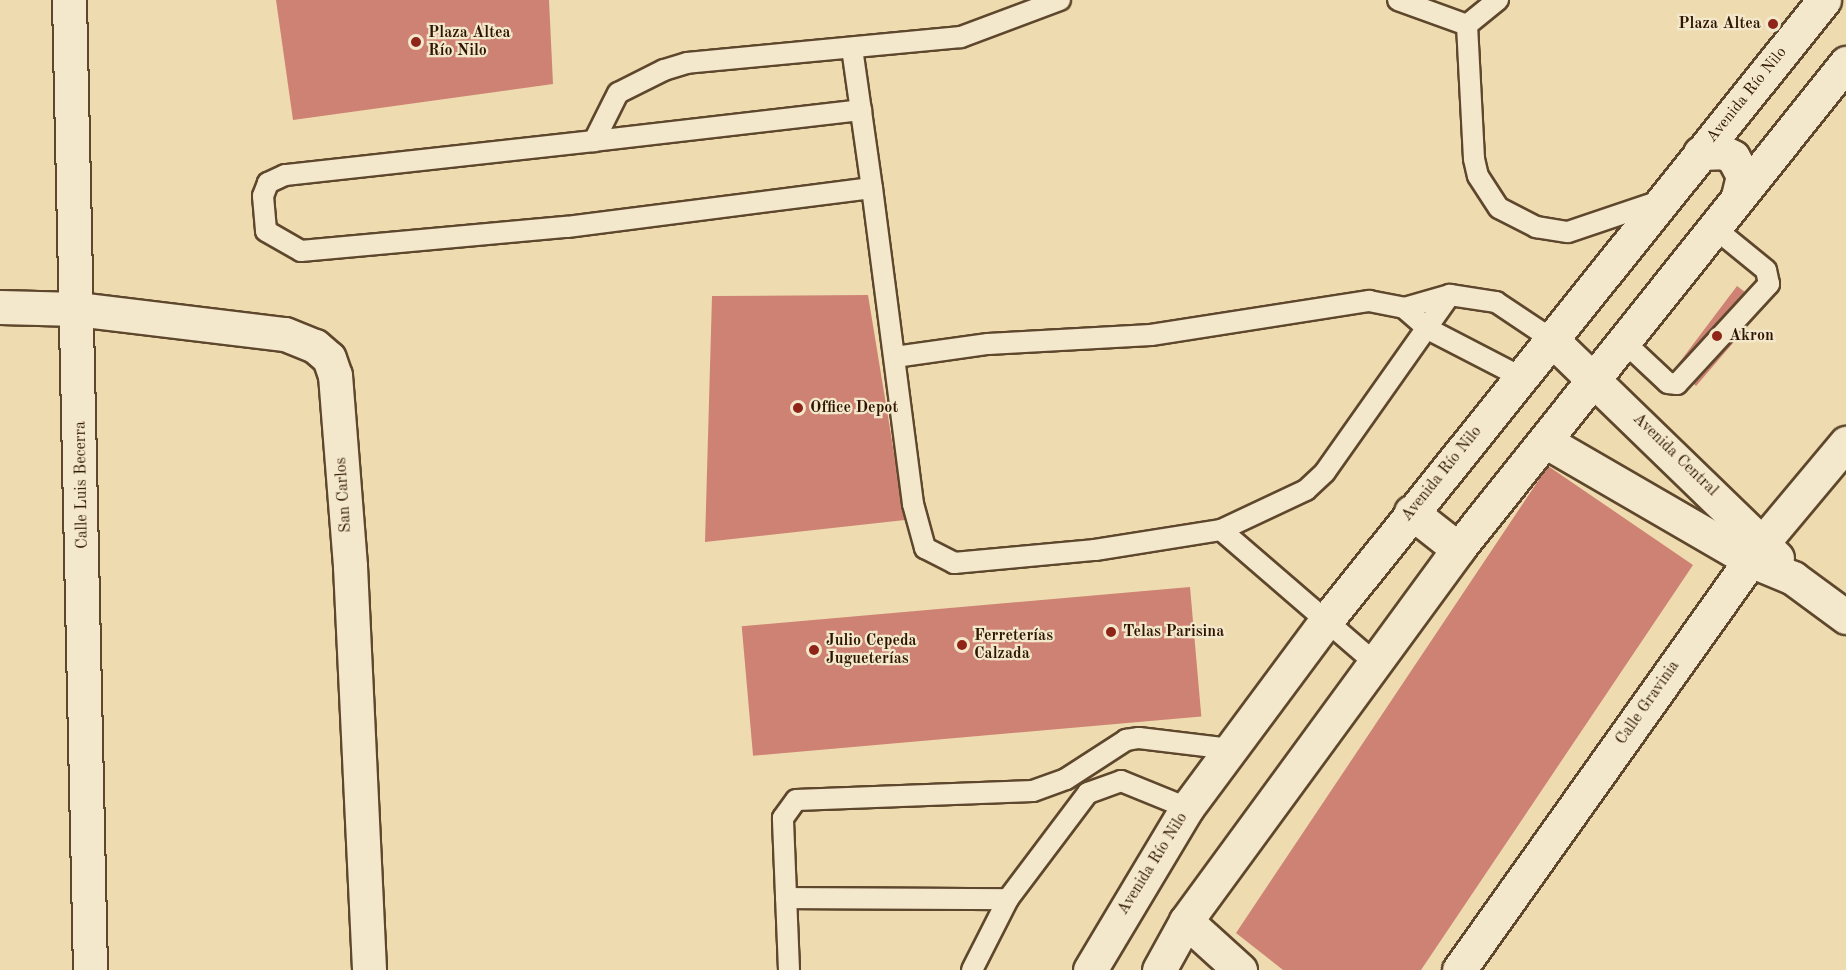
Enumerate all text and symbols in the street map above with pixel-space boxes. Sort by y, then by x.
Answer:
place label: Plaza Altea [1678,14,1761,34]
marker: Plaza Altea [1766,17,1780,31]
place label: Plaza Altea Río Nilo [428,23,511,61]
marker: Plaza Altea Río Nilo [409,35,423,49]
street label: Avenida Río Nilo [1703,43,1791,147]
place label: Akron [1729,326,1774,346]
marker: Akron [1710,329,1724,343]
place label: Office Depot [810,398,898,418]
marker: Office Depot [791,401,805,415]
street label: Avenida Central [1628,410,1722,500]
street label: Calle Luis Becerra [71,421,93,549]
street label: Avenida Río Nilo [1398,422,1486,526]
street label: San Carlos [332,457,356,533]
place label: Telas Parisina [1123,622,1224,642]
marker: Telas Parisina [1104,625,1118,639]
place label: Ferreterías Calzada [974,626,1053,664]
place label: Julio Cepeda Jugueterías [826,631,917,669]
marker: Ferreterías Calzada [955,638,969,652]
marker: Julio Cepeda Jugueterías [807,643,821,657]
street label: Calle Gravinia [1612,657,1684,749]
street label: Avenida Río Nilo [1114,809,1192,919]

